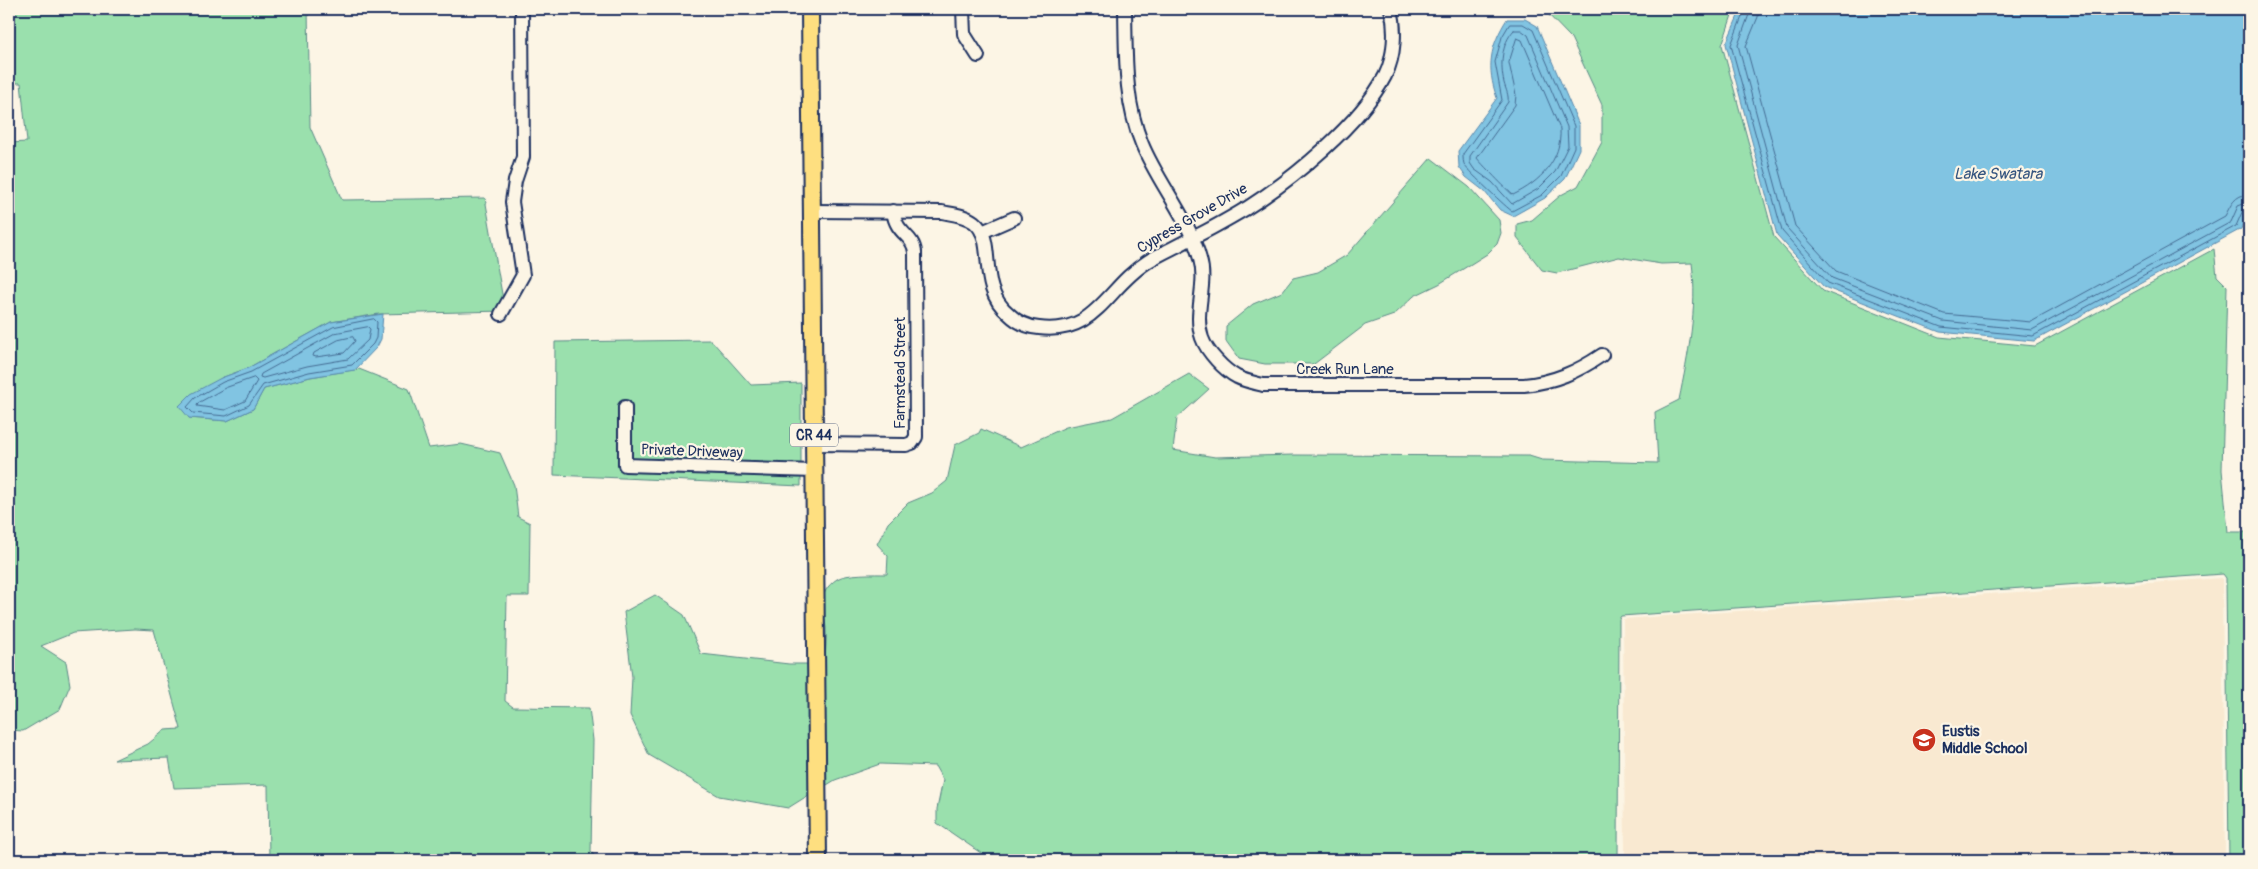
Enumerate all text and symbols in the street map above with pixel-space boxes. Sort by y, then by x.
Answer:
water label: Lake Swatara [1954,164,2044,184]
street label: Cypress Grove Drive [1134,179,1251,258]
street label: Farmstead Street [891,316,910,429]
street label: Creek Run Lane [1296,360,1394,379]
road number: CR 44 [790,424,838,446]
street label: Private Driveway [641,440,744,463]
place label: Eustis Middle School [1942,722,2027,758]
school or university icon: Eustis Middle School [1911,727,1937,753]

